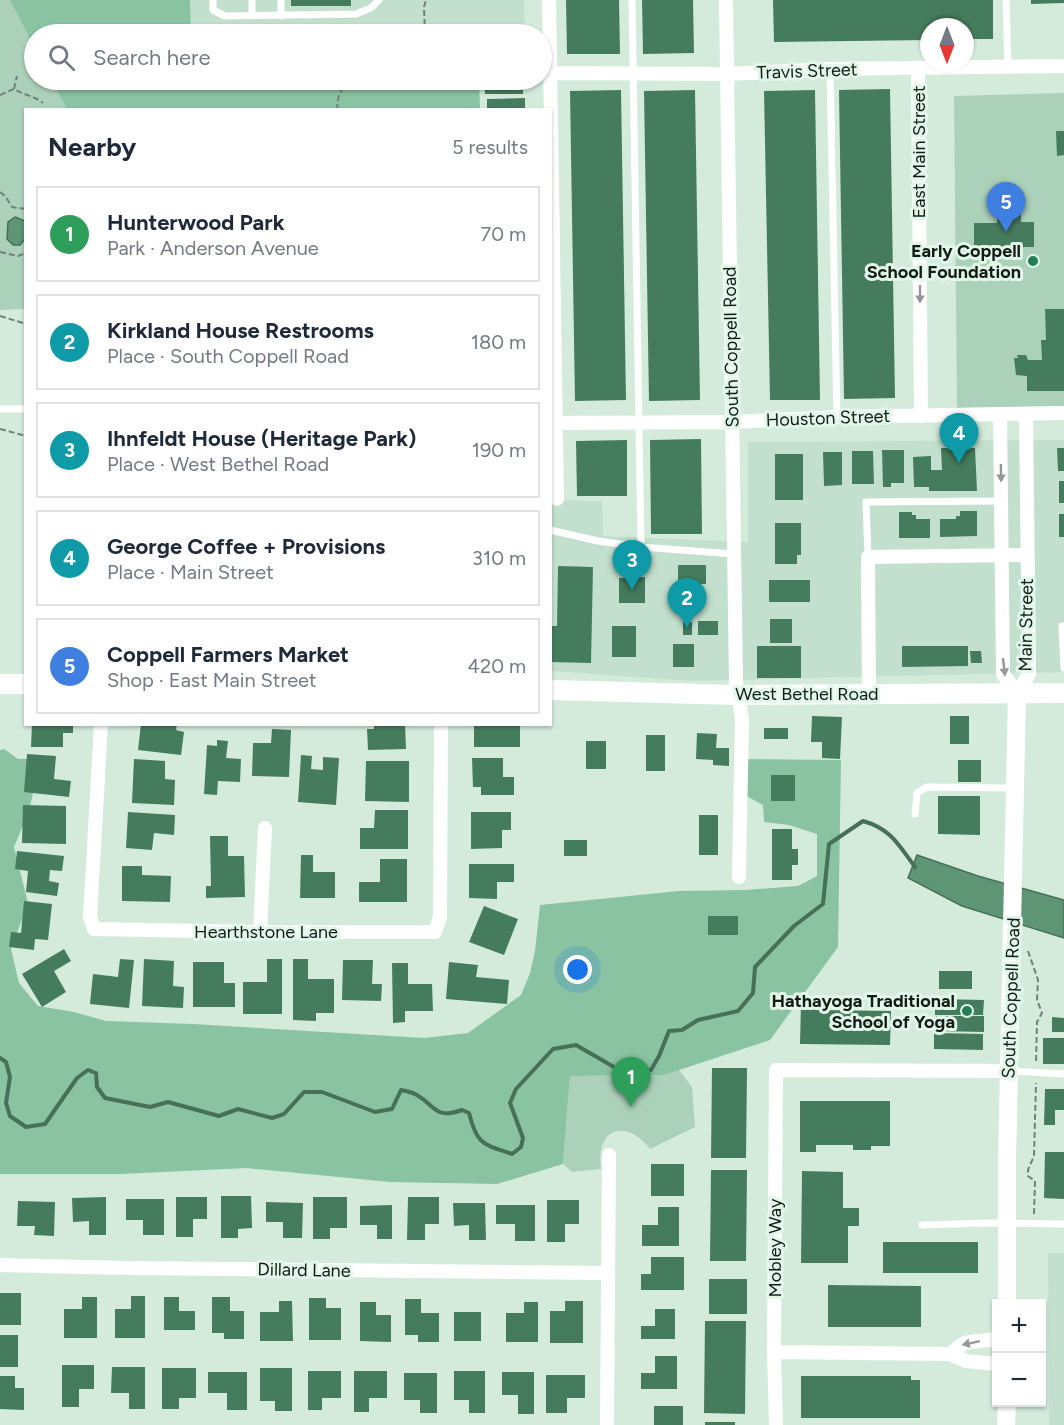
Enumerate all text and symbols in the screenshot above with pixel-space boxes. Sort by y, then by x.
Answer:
north arrow [920,18,974,72]
search box [24,24,552,90]
icon: search [45,41,78,74]
text: Search here [93,44,211,71]
street label: Travis Street [756,58,858,84]
street label: East Main Street [908,85,930,218]
text: Nearby [48,131,136,163]
text: 5 results [452,135,528,159]
pin: 5 [986,182,1026,232]
text: Hunterwood Park [107,209,285,236]
text: 1 [65,222,74,246]
text: 70 m [480,222,526,246]
text: Park · Anderson Avenue [107,236,319,260]
place label: Early Coppell School Foundation [867,240,1021,283]
marker: Early Coppell School Foundation [1026,254,1040,268]
street label: South Coppell Road [719,266,743,428]
one-way arrow [915,285,925,304]
text: Kirkland House Restrooms [107,317,374,344]
text: 2 [64,330,75,354]
text: 180 m [471,330,526,354]
text: Place · South Coppell Road [107,344,349,368]
street label: Houston Street [765,405,891,431]
pin: 4 [940,414,978,463]
text: Ihnfeldt House (Heritage Park) [107,425,416,452]
text: 3 [64,438,75,462]
text: 190 m [472,438,526,462]
text: Place · West Bethel Road [107,452,329,476]
one-way arrow [996,463,1006,482]
text: George Coffee + Provisions [107,533,385,560]
pin: 3 [612,540,652,590]
text: 4 [63,546,76,570]
text: 310 m [472,546,526,570]
text: Place · Main Street [107,560,274,584]
pin: 2 [668,578,706,628]
street label: Main Street [1014,578,1038,672]
text: Coppell Farmers Market [107,641,349,668]
text: 5 [64,654,75,678]
text: 420 m [468,654,526,678]
one-way arrow [1000,658,1009,677]
text: Shop · East Main Street [107,668,317,692]
street label: West Bethel Road [735,683,879,705]
street label: South Coppell Road [997,917,1025,1079]
street label: Hearthstone Lane [194,921,338,943]
your location [563,955,592,984]
place label: Hathayoga Traditional School of Yoga [772,990,955,1033]
marker: Hathayoga Traditional School of Yoga [960,1004,974,1018]
pin: 1 [612,1058,650,1107]
street label: Mobley Way [764,1198,786,1297]
street label: Dillard Lane [257,1258,351,1282]
map controls [992,1299,1046,1407]
button: + [992,1299,1046,1353]
one-way arrow [962,1338,981,1348]
button: − [992,1353,1046,1407]

